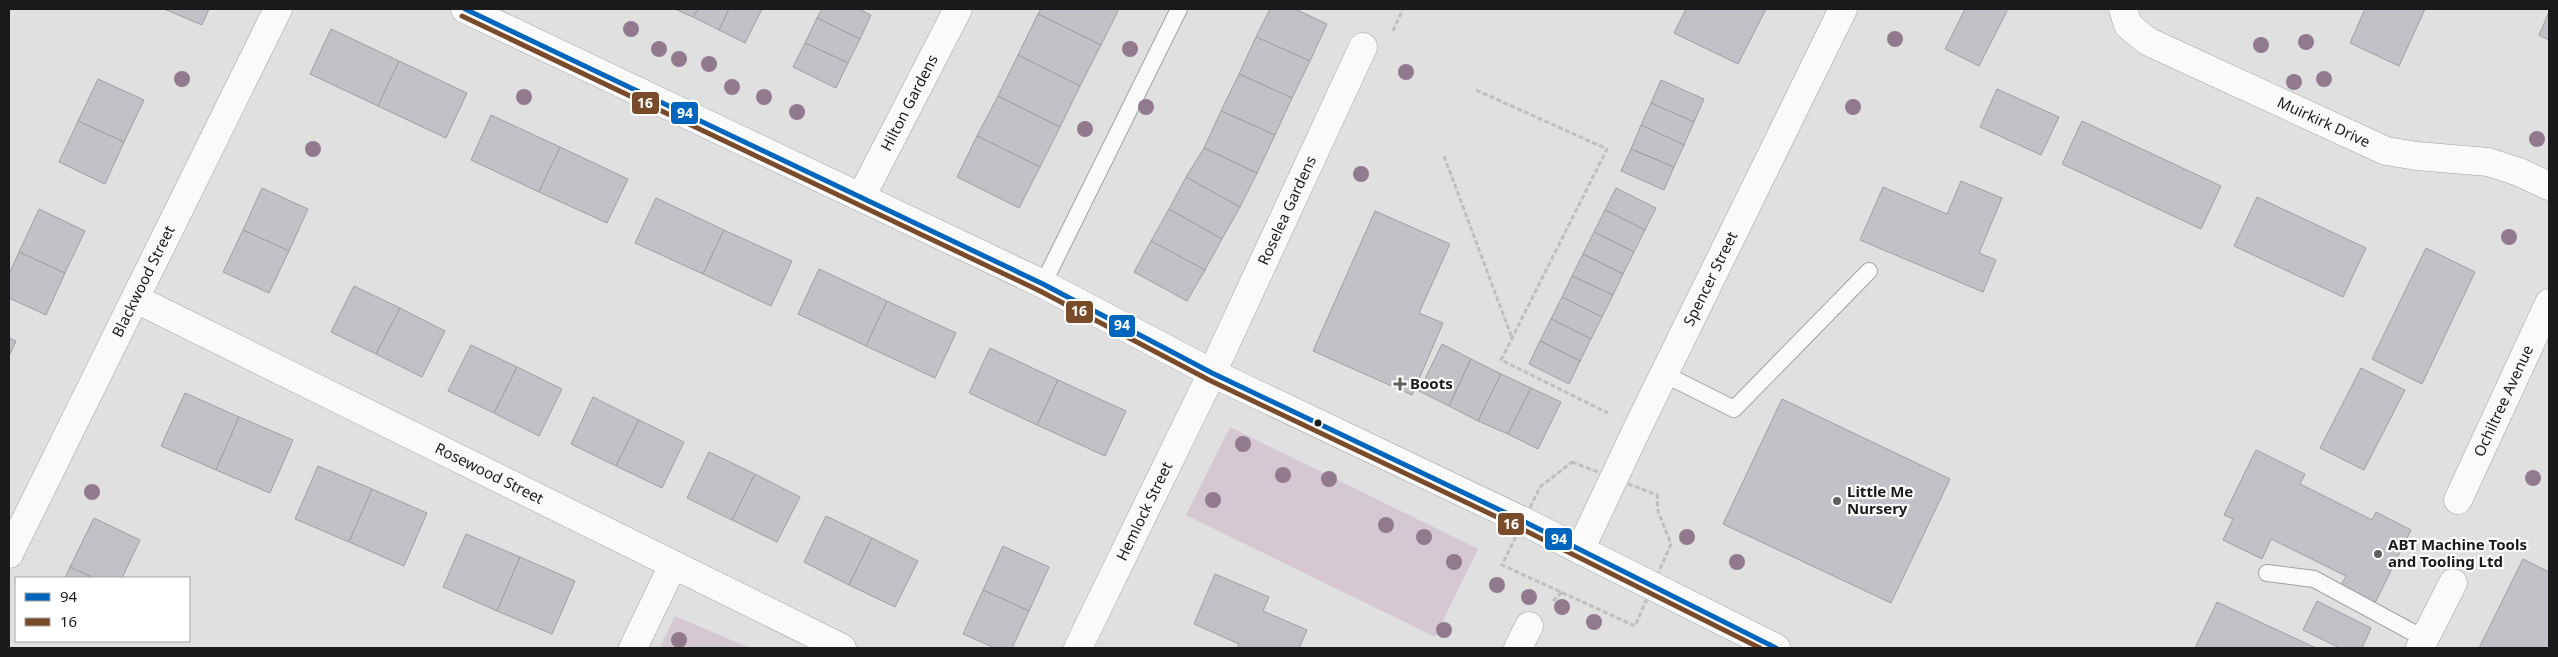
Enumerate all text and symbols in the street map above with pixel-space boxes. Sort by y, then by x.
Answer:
street label: Hilton Gardens [876,51,942,154]
line badge: 16 [631,91,660,115]
street label: Muirkirk Drive [2274,91,2374,151]
text: 16 [637,93,653,112]
line badge: 94 [670,101,699,125]
text: 94 [677,103,693,122]
street label: Roselea Gardens [1252,152,1320,268]
street label: Blackwood Street [107,221,179,340]
street label: Spencer Street [1678,227,1742,329]
line badge: 16 [1065,300,1094,324]
text: 16 [1071,301,1087,320]
line badge: 94 [1108,314,1136,338]
text: 94 [1114,315,1130,334]
street label: Ochiltree Avenue [2468,342,2537,460]
place label: Boots [1410,373,1453,393]
marker: Boots [1394,378,1406,390]
unlabelled marker [1313,418,1323,428]
street label: Rosewood Street [432,437,548,508]
street label: Hemlock Street [1111,458,1177,564]
place label: Little Me Nursery [1847,481,1913,518]
marker: Little Me Nursery [1831,495,1843,507]
line badge: 16 [1497,512,1525,536]
text: 16 [1503,514,1519,533]
line badge: 94 [1544,527,1573,551]
text: 94 [1551,529,1567,548]
place label: ABT Machine Tools and Tooling Ltd [2388,534,2527,571]
marker: ABT Machine Tools and Tooling Ltd [2372,548,2384,560]
legend [15,577,190,642]
text: 94 [60,586,78,606]
text: 16 [60,611,77,631]

